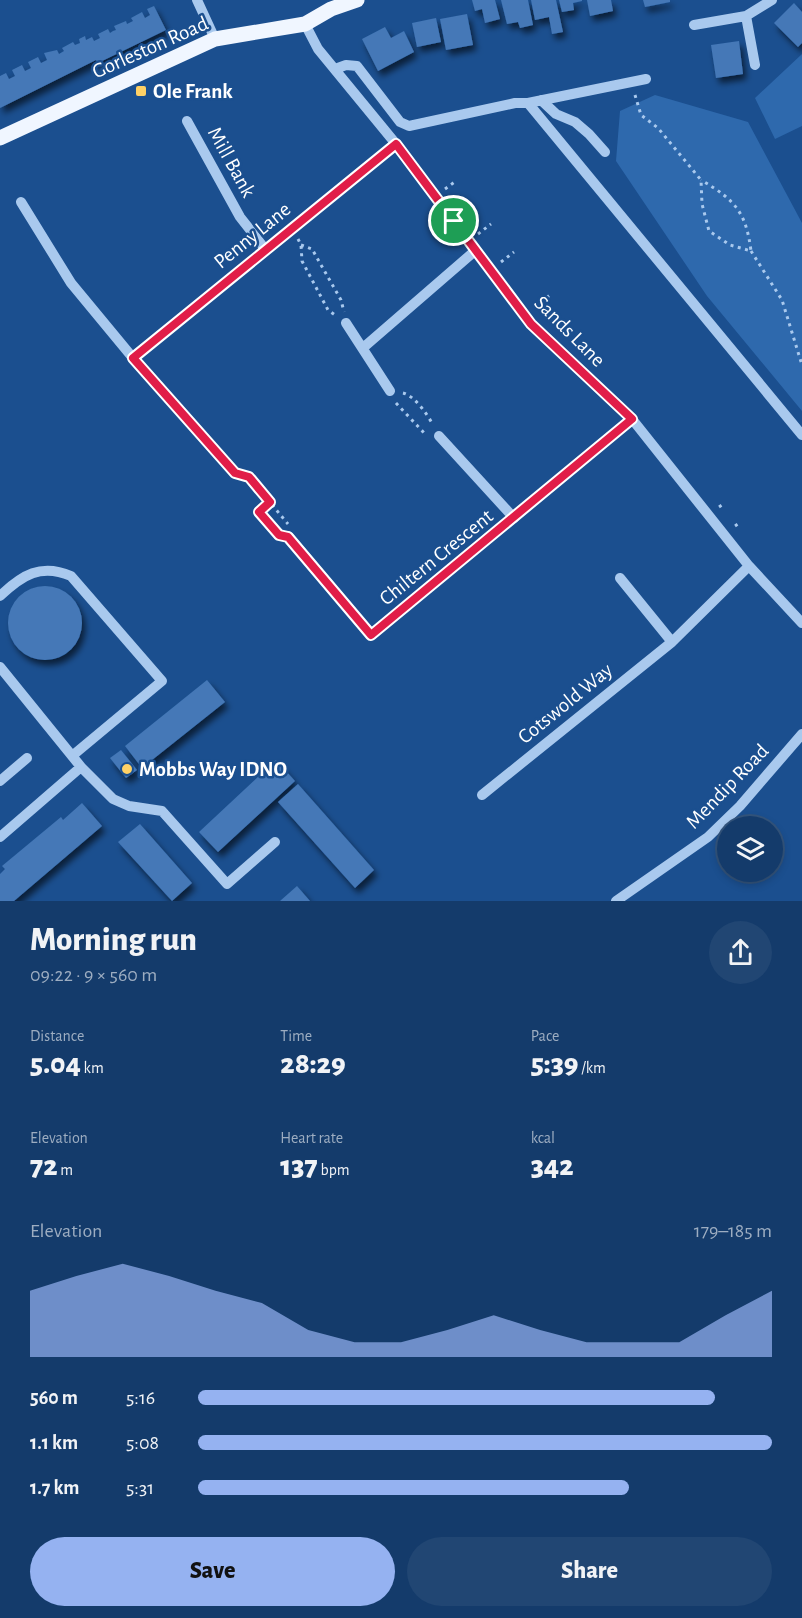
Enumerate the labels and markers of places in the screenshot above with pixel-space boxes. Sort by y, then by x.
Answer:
place label: Ole Frank [153,81,233,102]
marker: Ole Frank [134,84,148,98]
pin [428,195,479,246]
place label: Mobbs Way IDNO [139,759,287,780]
marker: Mobbs Way IDNO [120,762,134,776]

